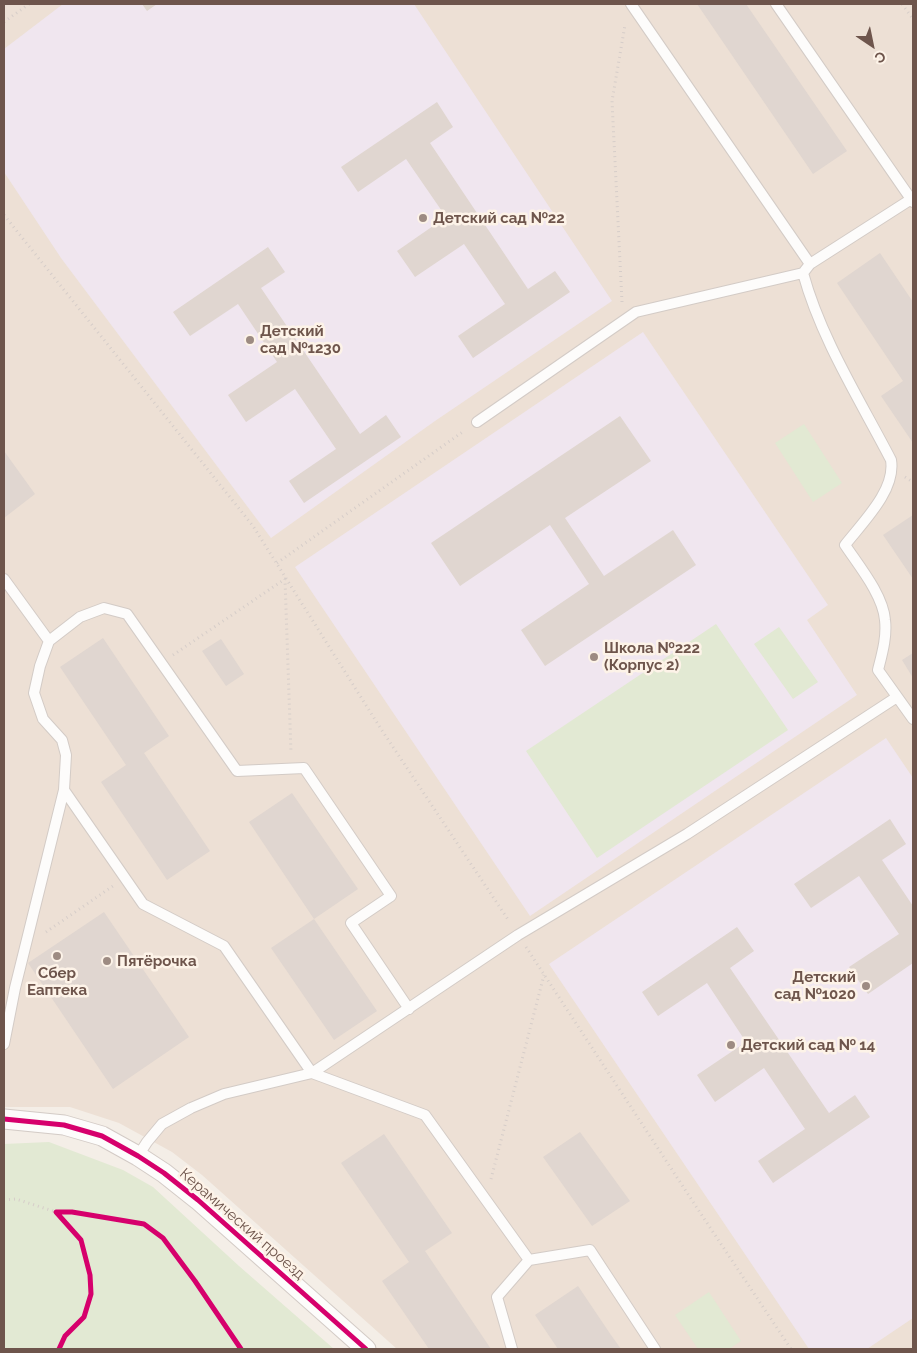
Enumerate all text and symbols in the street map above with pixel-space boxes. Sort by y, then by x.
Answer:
north arrow [847,20,897,70]
text: С [872,48,889,67]
place label: Детский сад №22 [433,209,565,227]
marker: Детский сад №22 [417,212,429,224]
place label: Детский сад №1230 [260,322,341,357]
marker: Детский сад №1230 [244,334,256,346]
place label: Школа №222 (Корпус 2) [604,639,700,674]
marker: Школа №222 (Корпус 2) [588,651,600,663]
marker: Сбер Еаптека [51,950,63,962]
place label: Пятёрочка [117,952,197,970]
marker: Пятёрочка [101,955,113,967]
place label: Сбер Еаптека [27,964,87,999]
place label: Детский сад №1020 [774,968,856,1003]
marker: Детский сад №1020 [860,980,872,992]
place label: Детский сад № 14 [741,1036,875,1054]
marker: Детский сад № 14 [725,1039,737,1051]
street label: Керамический проезд [176,1165,308,1283]

